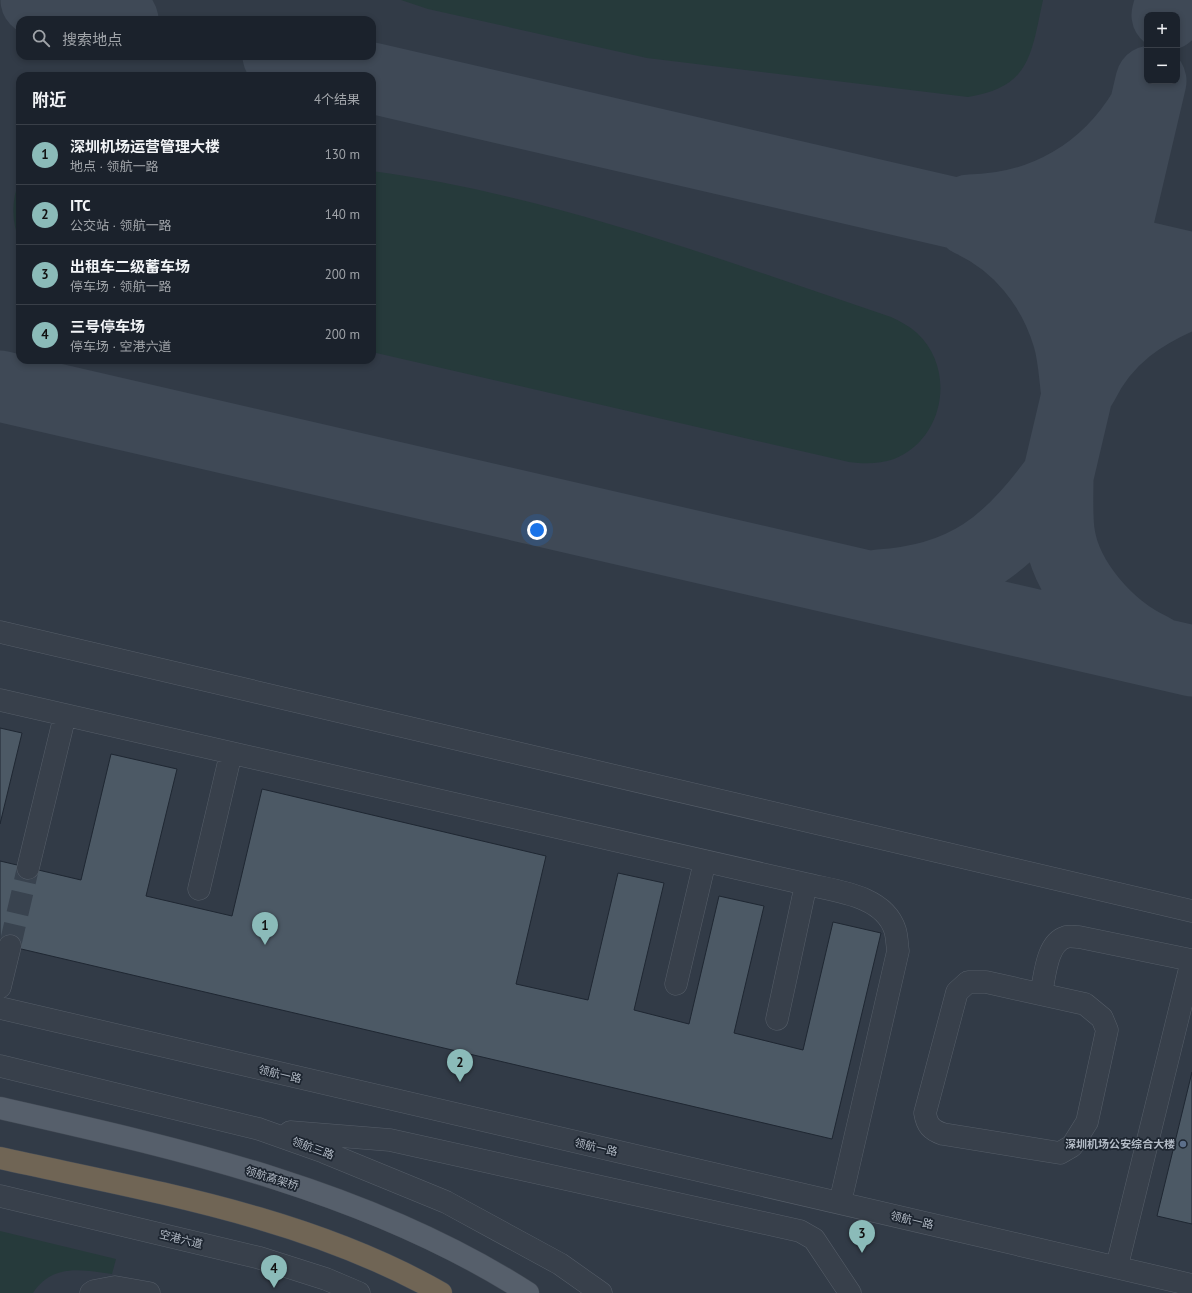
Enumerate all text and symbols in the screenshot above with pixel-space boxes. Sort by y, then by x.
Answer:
map controls [1144,12,1180,84]
button: + [1144,12,1180,48]
search box [16,16,376,60]
icon: search [30,27,52,49]
text: 搜索地点 [62,30,122,49]
button: − [1144,48,1180,84]
text: 附近 [32,89,66,111]
text: 4个结果 [314,91,360,108]
text: 深圳机场运营管理大楼 [70,137,220,156]
text: 1 [41,146,49,163]
text: 130 m [325,146,360,163]
text: 地点 · 领航一路 [70,158,158,175]
text: ITC [70,196,91,215]
text: 2 [41,206,49,223]
text: 140 m [325,206,360,223]
text: 公交站 · 领航一路 [70,217,171,234]
text: 出租车二级蓄车场 [70,257,190,276]
text: 3 [41,266,49,283]
text: 200 m [325,266,360,283]
text: 停车场 · 领航一路 [70,278,171,295]
text: 三号停车场 [70,317,145,336]
text: 4 [41,326,49,343]
text: 200 m [325,326,360,343]
text: 停车场 · 空港六道 [70,338,171,355]
your location [527,520,547,540]
pin: 1 [252,912,278,945]
pin: 2 [447,1049,473,1082]
street label: 领航一路 [257,1062,303,1086]
street label: 领航三路 [290,1134,336,1162]
street label: 领航一路 [573,1135,619,1159]
place label: 深圳机场公安综合大楼 [1065,1137,1175,1151]
marker: 深圳机场公安综合大楼 [1178,1139,1188,1149]
street label: 领航高架桥 [244,1163,300,1193]
street label: 领航一路 [889,1208,935,1232]
pin: 3 [849,1220,875,1253]
street label: 空港六道 [158,1227,204,1251]
pin: 4 [261,1255,287,1288]

